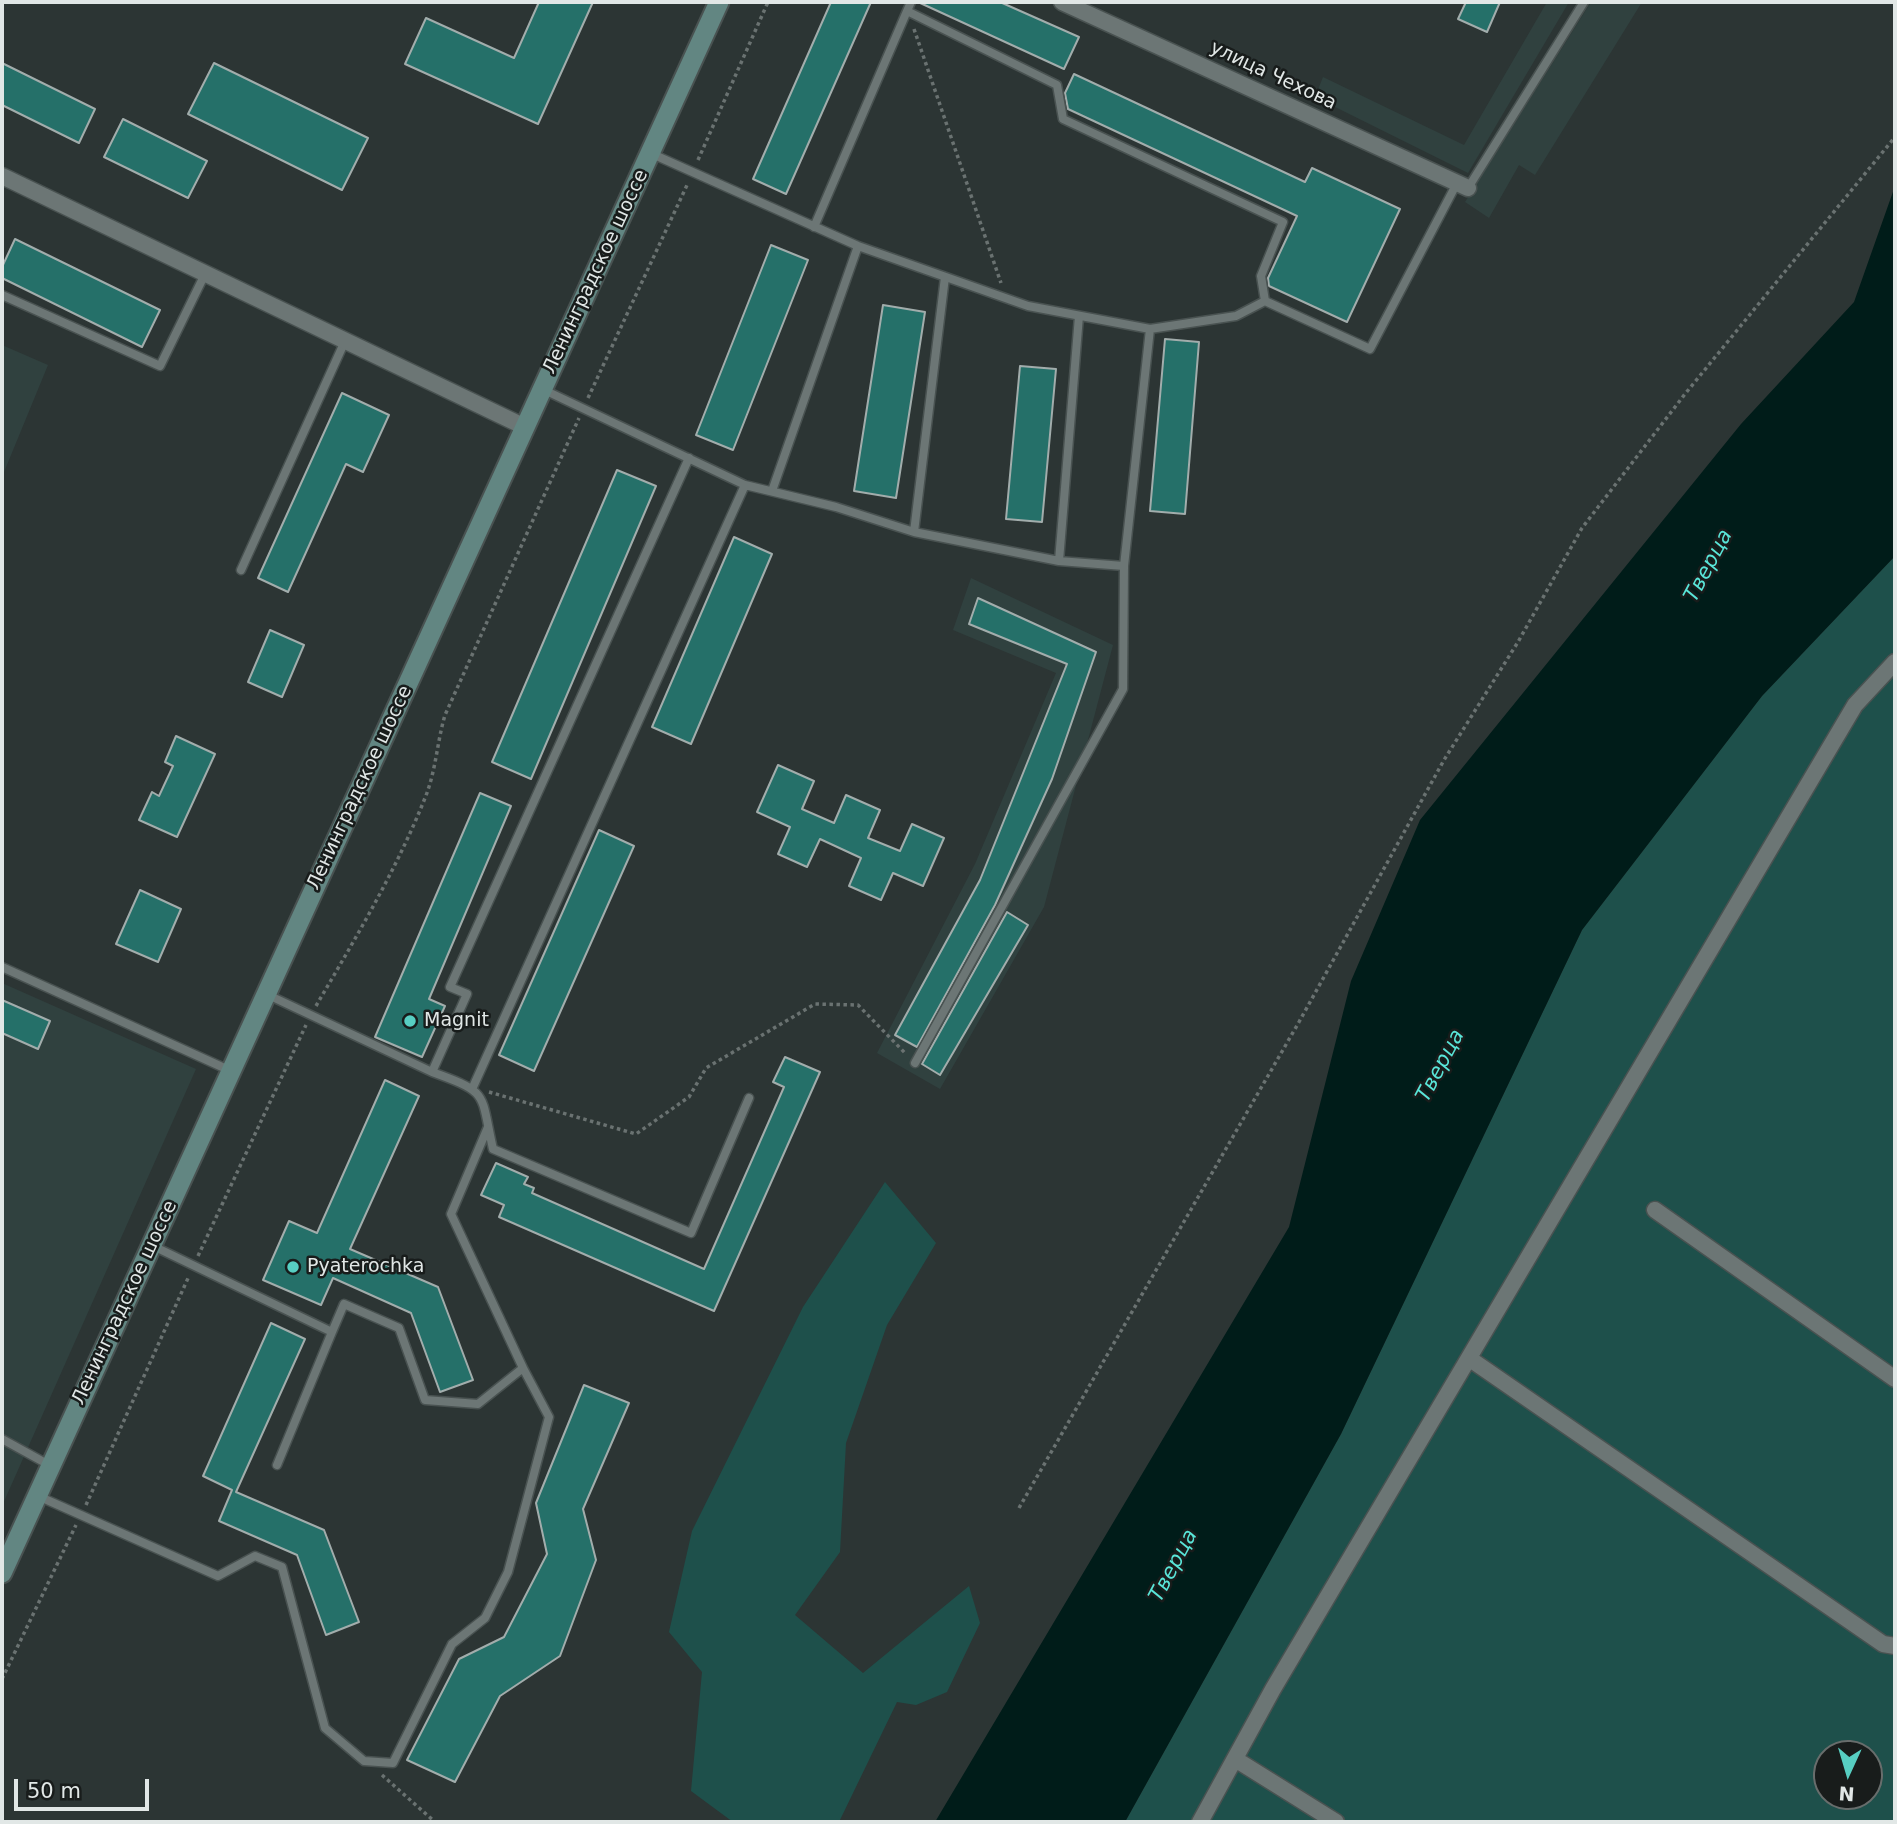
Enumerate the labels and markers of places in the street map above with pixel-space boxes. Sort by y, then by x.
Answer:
place label: Magnit [424,1010,489,1032]
marker: Magnit [402,1013,418,1029]
place label: Pyaterochka [307,1256,424,1278]
marker: Pyaterochka [285,1259,301,1275]

